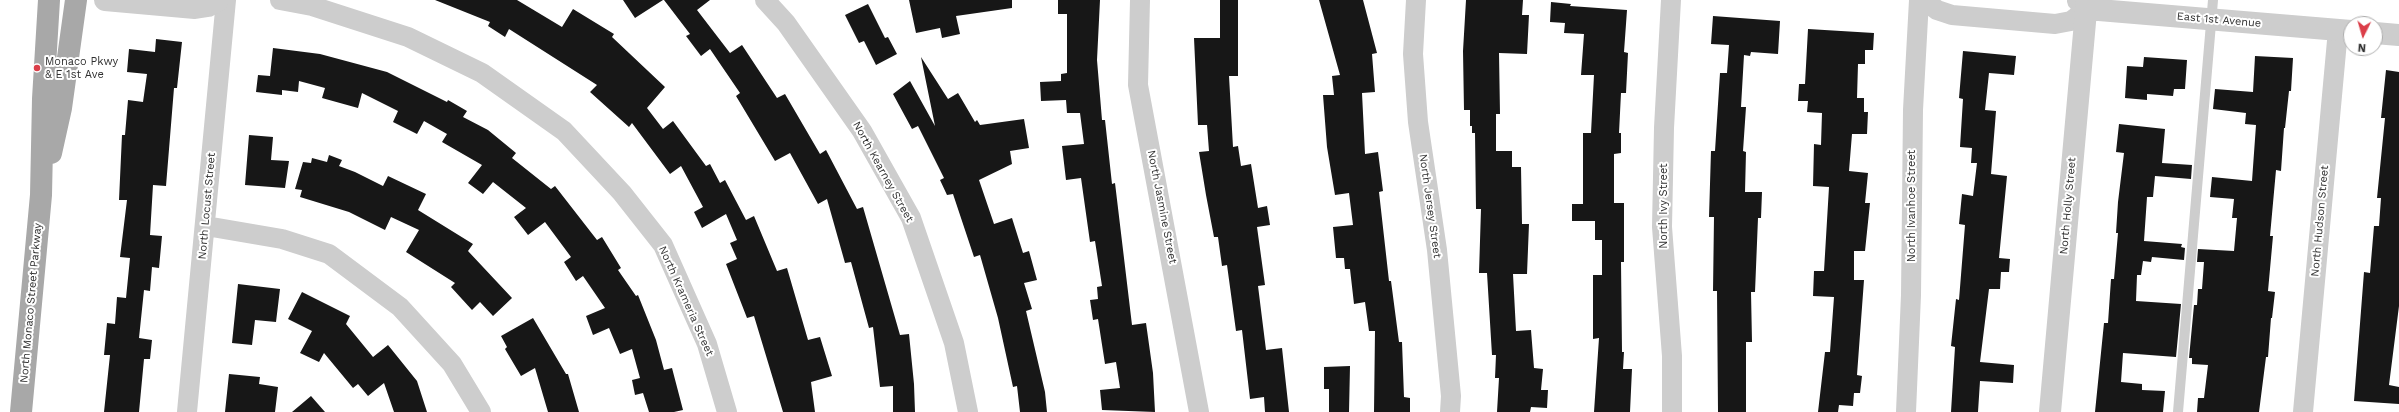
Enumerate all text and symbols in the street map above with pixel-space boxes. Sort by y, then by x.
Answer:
street label: East 1st Avenue [2176,10,2262,30]
north arrow [2343,16,2383,56]
text: N [2357,41,2367,54]
place label: Monaco Pkwy & E 1st Ave [45,55,118,81]
marker: Monaco Pkwy & E 1st Ave [32,63,42,73]
street label: North Kearney Street [850,119,916,225]
street label: North Jasmine Street [1145,149,1179,265]
street label: North Ivanhoe Street [1905,150,1919,262]
street label: North Locust Street [196,152,218,260]
street label: North Jersey Street [1416,153,1444,259]
street label: North Holly Street [2057,157,2079,255]
street label: North Ivy Street [1657,163,1671,249]
street label: North Hudson Street [2309,165,2331,277]
street label: North Monaco Street Parkway [17,222,45,384]
street label: North Krameria Street [656,244,716,358]

